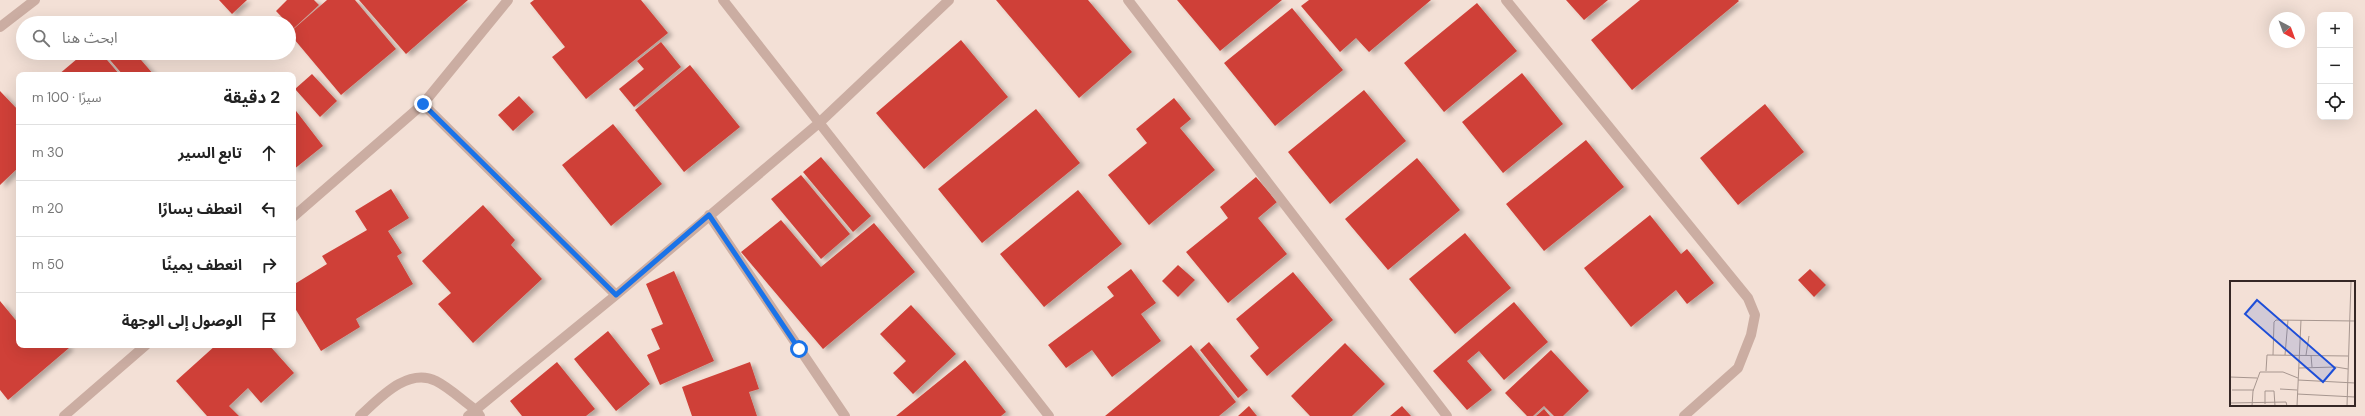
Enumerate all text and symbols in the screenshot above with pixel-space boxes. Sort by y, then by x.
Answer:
north arrow [2269,12,2305,48]
map controls [2317,12,2353,120]
button: + [2317,12,2353,48]
search box [16,16,296,60]
icon: search [30,27,52,49]
text: ابحث هنا [62,28,118,48]
button: − [2317,48,2353,84]
button: locate [2317,84,2353,120]
text: 2 دقيقة [223,86,280,108]
text: سيرًا · 100 m [32,89,101,106]
route end [414,95,432,113]
icon: ahead [258,142,280,164]
text: تابع السير [178,143,242,163]
text: 30 m [32,144,64,161]
icon: left [258,198,280,220]
text: انعطف يسارًا [158,199,242,219]
text: 20 m [32,200,63,217]
icon: right [258,254,280,276]
text: انعطف يمينًا [162,255,242,275]
text: 50 m [32,256,64,273]
inset map [2230,281,2355,406]
icon: arrive [258,310,280,332]
text: الوصول إلى الوجهة [122,311,242,331]
route start [790,340,808,358]

